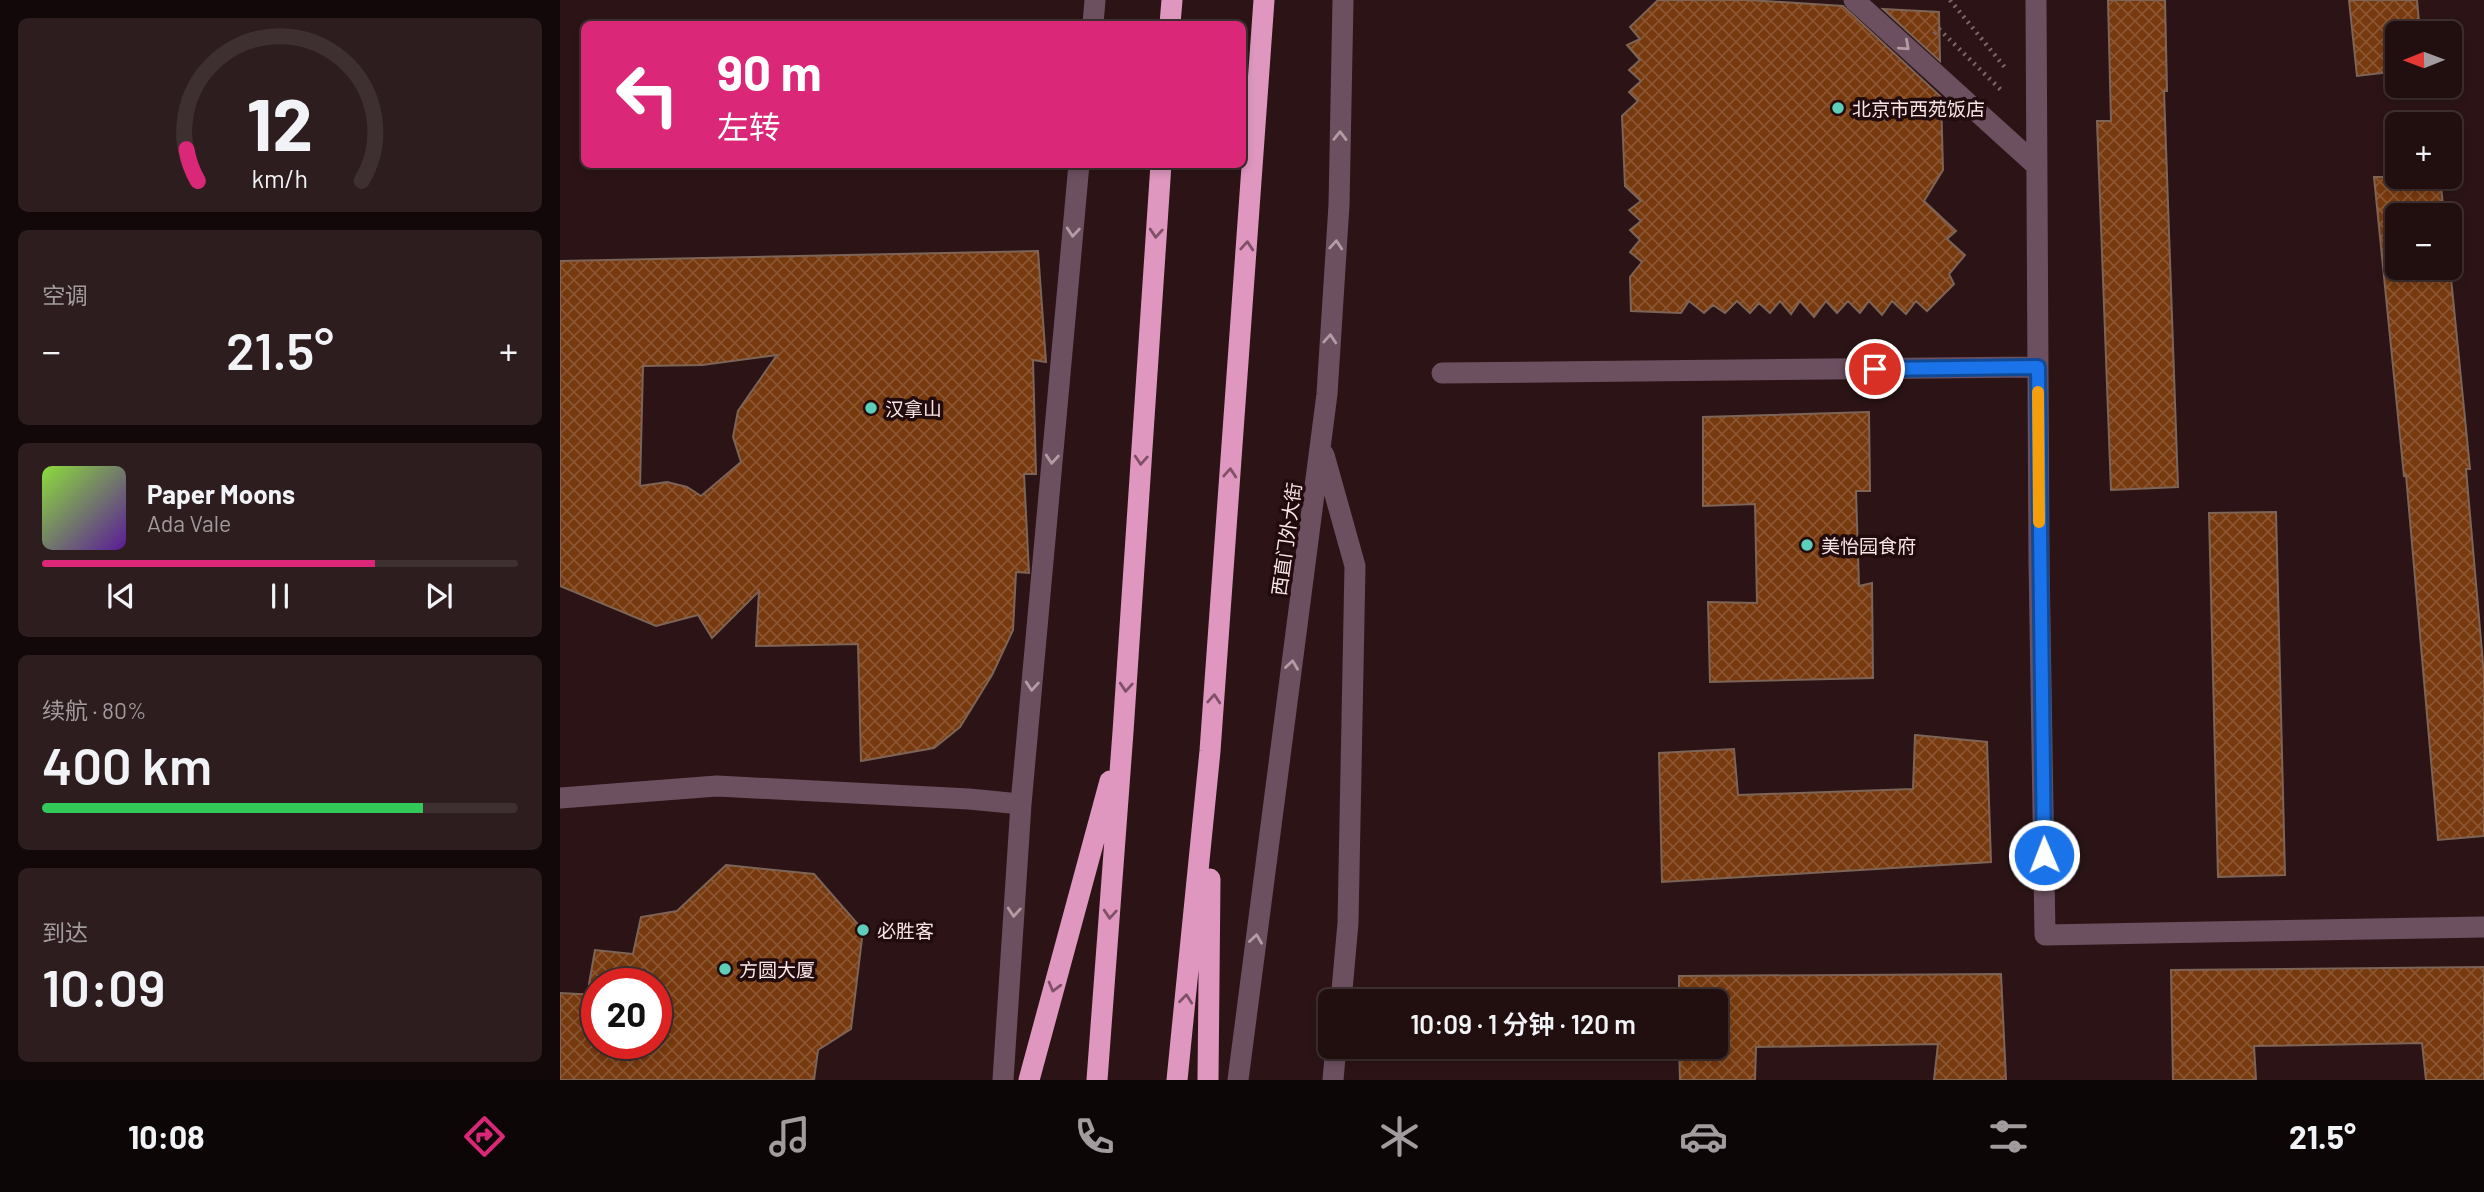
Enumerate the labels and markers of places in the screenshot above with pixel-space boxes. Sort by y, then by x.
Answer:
place label: 北京市西苑饭店 [1852,97,1985,120]
marker: 北京市西苑饭店 [1830,100,1846,116]
pin [1845,339,1905,399]
place label: 汉拿山 [885,397,942,420]
marker: 汉拿山 [863,400,879,416]
place label: 美怡园食府 [1821,534,1916,557]
marker: 美怡园食府 [1799,537,1815,553]
place label: 必胜客 [877,919,934,942]
marker: 必胜客 [855,922,871,938]
place label: 方圆大厦 [739,958,815,981]
marker: 方圆大厦 [717,961,733,977]

